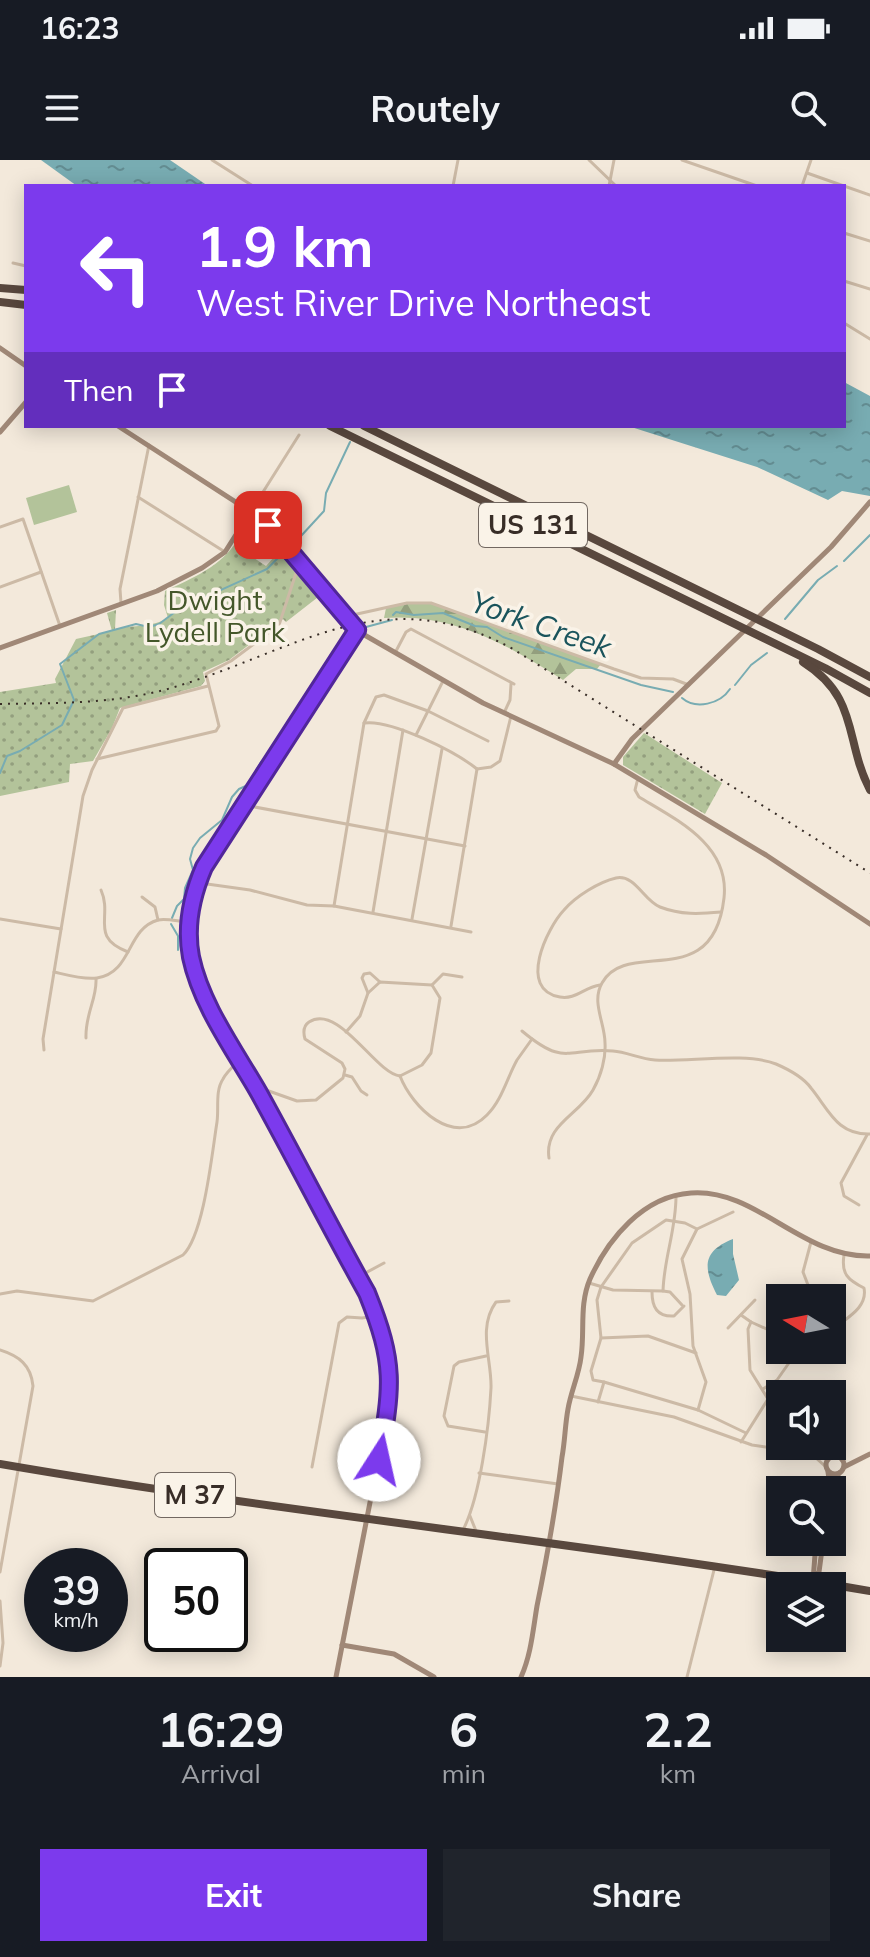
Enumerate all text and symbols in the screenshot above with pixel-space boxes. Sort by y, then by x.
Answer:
text: 16:23 [40,9,119,47]
icon: menu [40,86,84,130]
text: Routely [370,86,500,131]
icon: search [786,86,830,130]
text: 1.9 km [196,211,374,281]
icon: left [64,216,168,320]
text: West River Drive Northeast [196,280,651,325]
icon: arrive [150,368,194,412]
text: Then [64,371,134,409]
pin [234,491,302,559]
icon: arrive [246,503,290,547]
road number: US 131 [479,503,587,547]
park label: Dwight Lydell Park [145,582,286,649]
water label: York Creek [466,582,618,666]
north arrow [766,1284,846,1364]
map controls [766,1284,846,1652]
button: sound [766,1380,846,1460]
position arrow [337,1418,421,1502]
road number: M 37 [155,1473,235,1517]
button: search [766,1476,846,1556]
speed limit sign: 50 [144,1548,248,1652]
text: 39 [52,1565,100,1615]
button: layers [766,1572,846,1652]
text: km/h [53,1607,99,1632]
text: 16:29 [157,1699,284,1759]
text: 6 [449,1699,478,1759]
text: 2.2 [643,1699,713,1759]
text: Arrival [181,1757,261,1790]
text: min [442,1757,486,1790]
text: km [660,1757,696,1790]
button: Exit [40,1849,427,1941]
button: Share [443,1849,830,1941]

